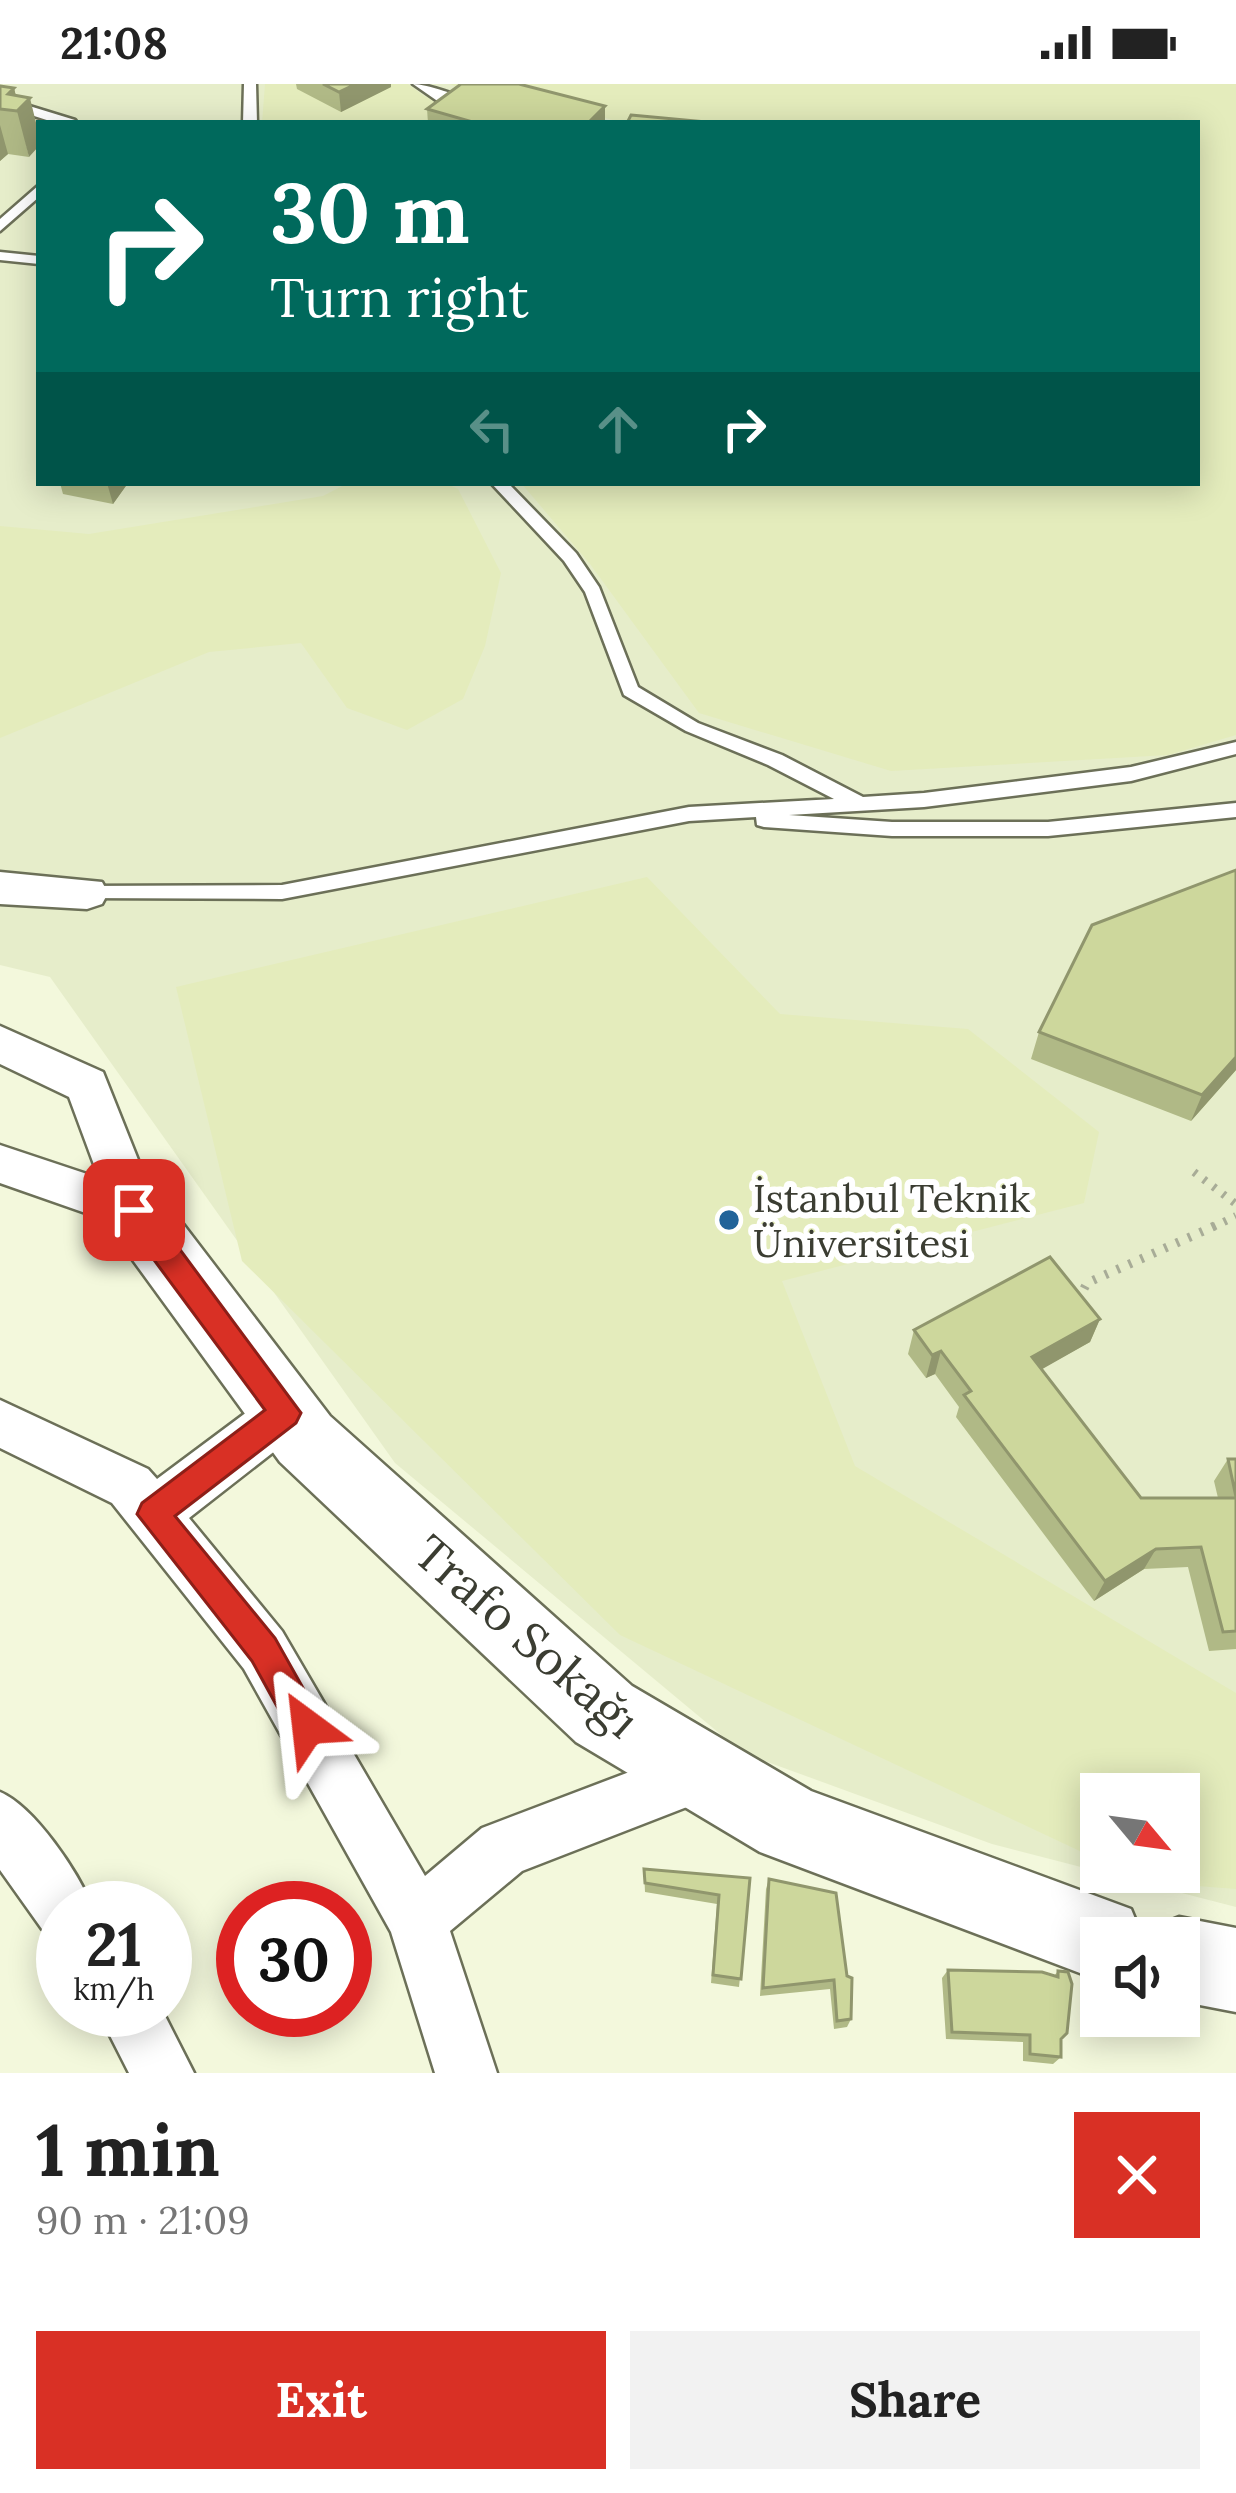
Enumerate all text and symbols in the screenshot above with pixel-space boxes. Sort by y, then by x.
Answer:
text: 21:08 [60,14,168,71]
text: 30 m [270,158,470,266]
icon: right [72,168,228,324]
text: Turn right [270,263,529,332]
icon: left [459,396,525,462]
icon: ahead [585,396,651,462]
icon: right [711,396,777,462]
pin [83,1159,185,1261]
place label: İstanbul Teknik Üniversitesi [753,1173,1030,1268]
icon: arrive [101,1177,167,1243]
marker: İstanbul Teknik Üniversitesi [716,1207,742,1233]
street label: Trafo Sokağı [402,1521,652,1751]
position arrow [245,1664,371,1790]
north arrow [1080,1773,1200,1893]
map controls [1080,1773,1200,2037]
speed limit sign: 30 [216,1881,372,2037]
text: 21 [86,1906,142,1982]
button: sound [1080,1917,1200,2037]
text: km/h [73,1970,155,2008]
text: 1 min [36,2104,220,2196]
button: close [1074,2112,1200,2238]
text: 90 m · 21:09 [36,2195,250,2245]
button: Exit [36,2331,606,2469]
button: Share [630,2331,1200,2469]

